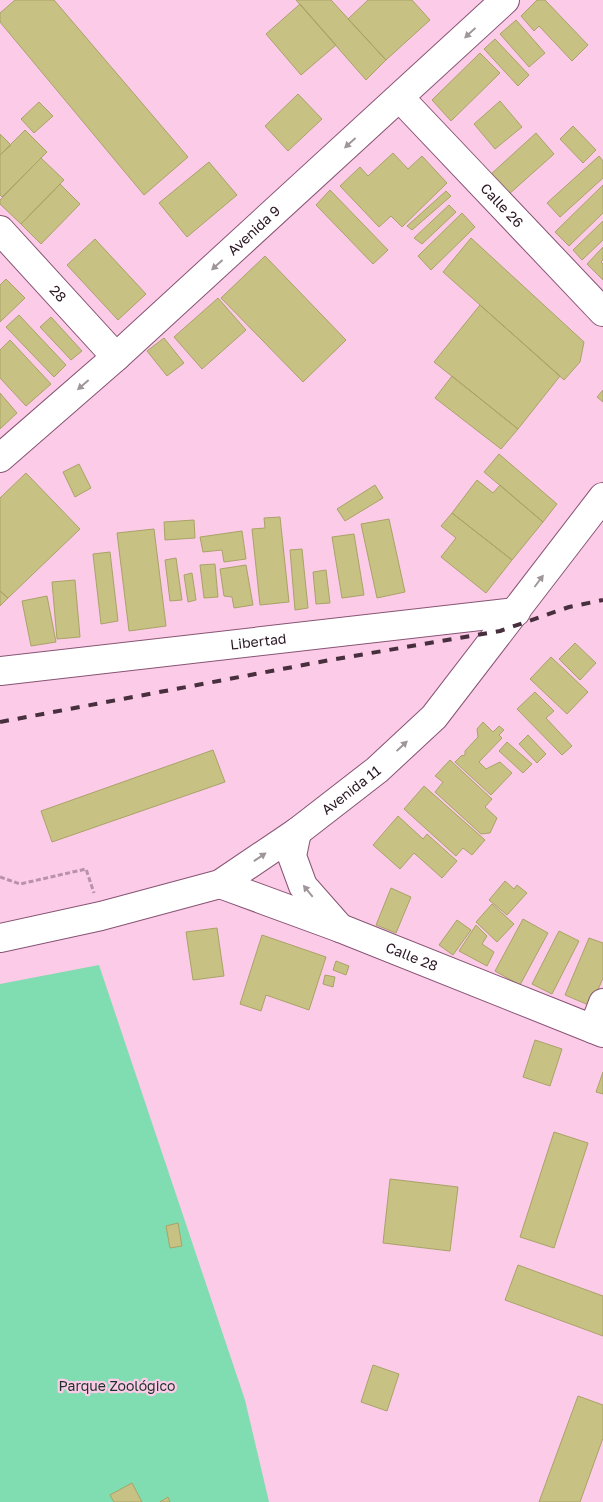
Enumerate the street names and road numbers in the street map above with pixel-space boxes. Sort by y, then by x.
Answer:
street label: Calle 26 [477,179,527,231]
street label: Avenida 9 [224,202,283,258]
street label: 28 [46,281,70,305]
street label: Libertad [229,629,287,653]
street label: Avenida 11 [318,761,384,818]
street label: Calle 28 [383,938,440,974]

